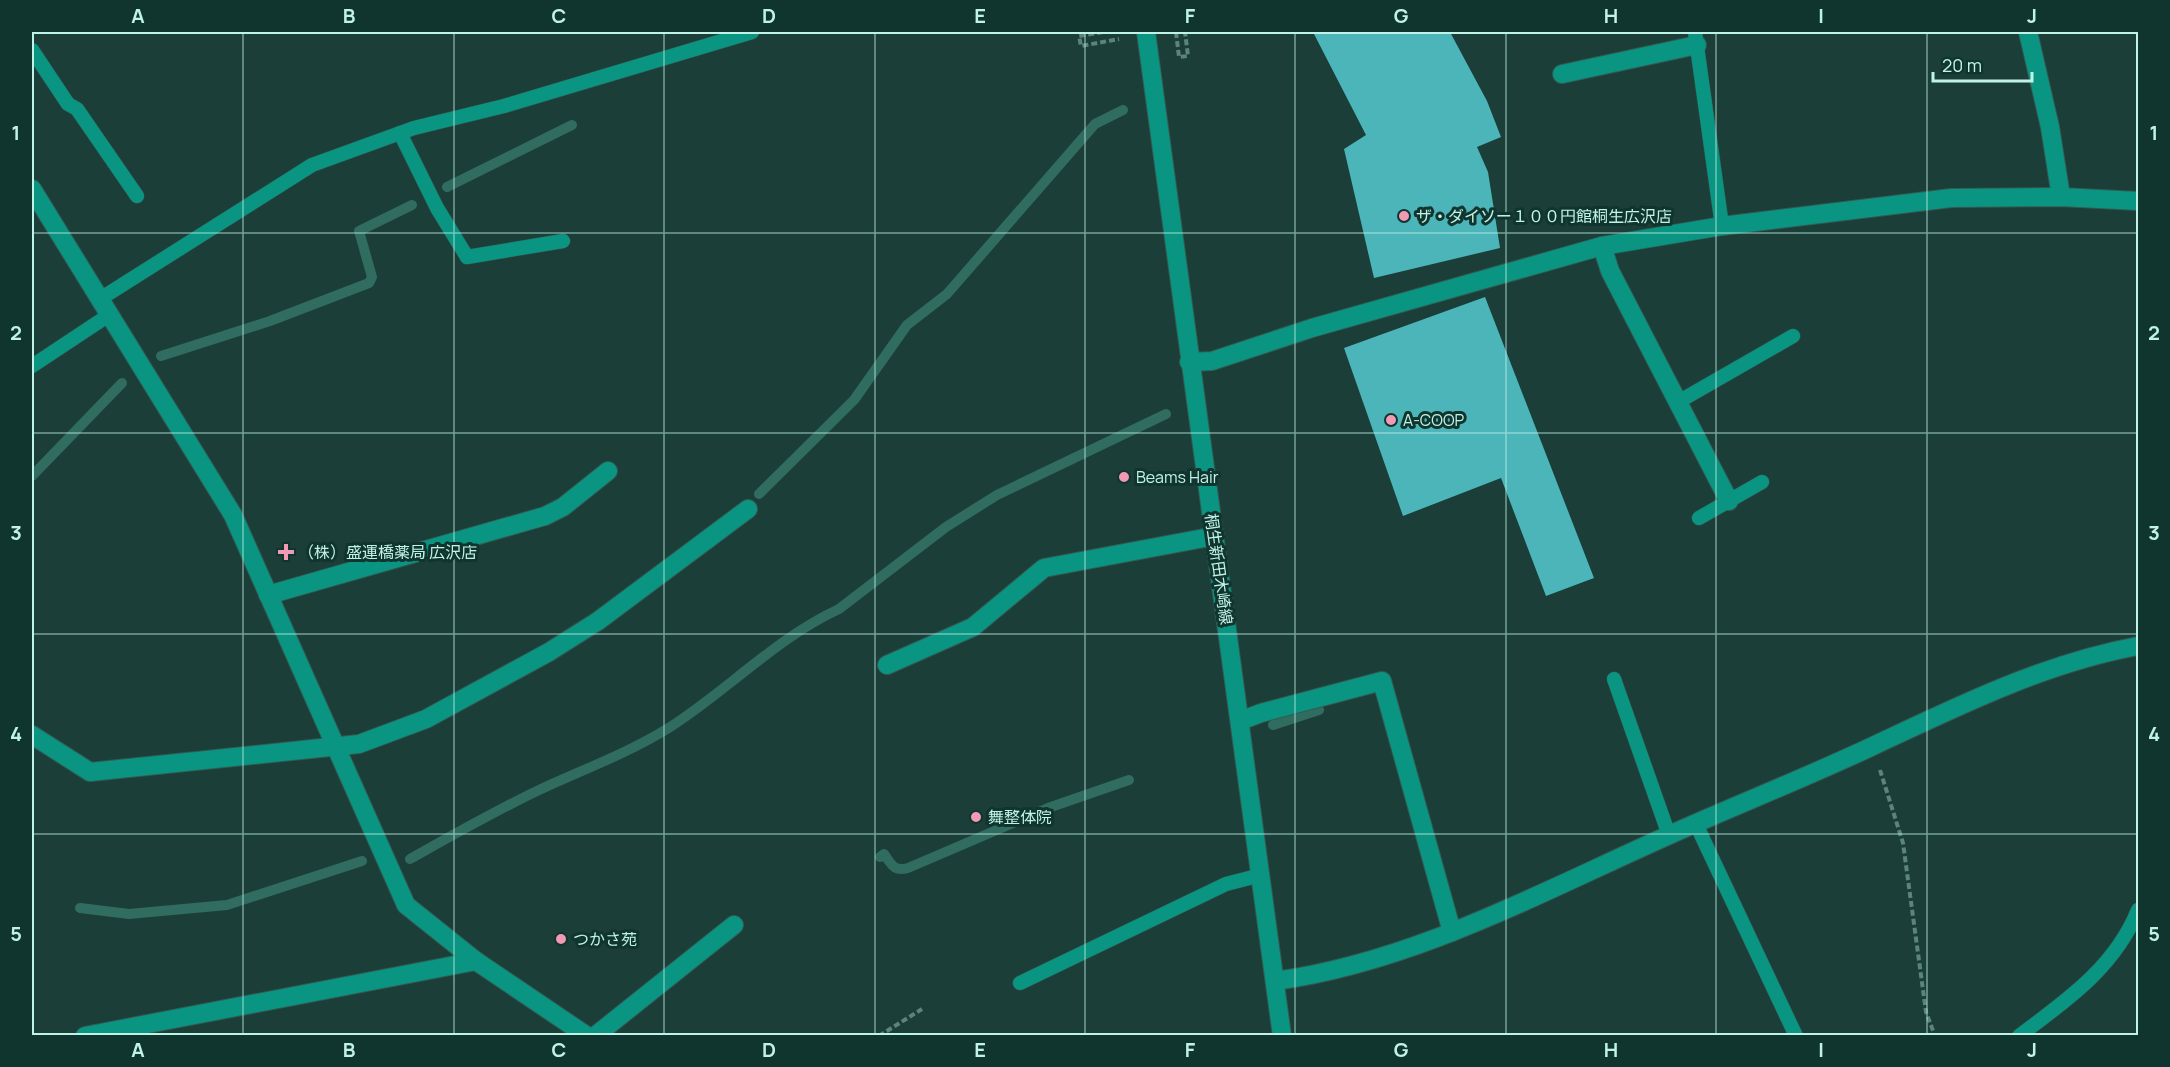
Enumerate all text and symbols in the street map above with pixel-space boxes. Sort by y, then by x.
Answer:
text: A [131,2,145,29]
text: B [343,2,356,29]
text: C [552,2,566,29]
text: D [762,2,776,29]
text: E [974,2,986,29]
text: F [1185,2,1196,29]
text: G [1394,2,1409,29]
text: H [1604,2,1618,29]
text: I [1818,2,1824,29]
text: J [2027,2,2037,29]
scale bar [1933,45,2032,83]
text: 20 m [1942,53,1982,77]
text: 1 [12,119,20,146]
text: 1 [2150,119,2158,146]
place label: ザ・ダイソー１００円館桐生広沢店 [1416,205,1672,227]
marker: ザ・ダイソー１００円館桐生広沢店 [1397,209,1411,223]
text: 2 [10,319,22,346]
text: 2 [2148,319,2160,346]
place label: A-COOP [1403,409,1464,431]
marker: A-COOP [1384,413,1398,427]
place label: Beams Hair [1136,466,1219,488]
marker: Beams Hair [1117,470,1131,484]
street label: 桐生新田木崎線 [1200,512,1238,626]
text: 3 [10,519,22,546]
text: 3 [2148,519,2160,546]
place label: （株）盛運橋薬局 広沢店 [298,541,477,563]
marker: （株）盛運橋薬局 広沢店 [279,545,293,559]
text: 4 [10,720,22,747]
text: 4 [2148,720,2160,747]
place label: 舞整体院 [988,806,1052,828]
marker: 舞整体院 [969,810,983,824]
text: 5 [10,920,22,947]
text: 5 [2148,920,2160,947]
place label: つかさ苑 [573,928,637,950]
marker: つかさ苑 [554,932,568,946]
text: A [131,1036,145,1063]
text: B [343,1036,356,1063]
text: C [552,1036,566,1063]
text: D [762,1036,776,1063]
text: E [974,1036,986,1063]
text: F [1185,1036,1196,1063]
text: G [1394,1036,1409,1063]
text: H [1604,1036,1618,1063]
text: I [1818,1036,1824,1063]
text: J [2027,1036,2037,1063]

